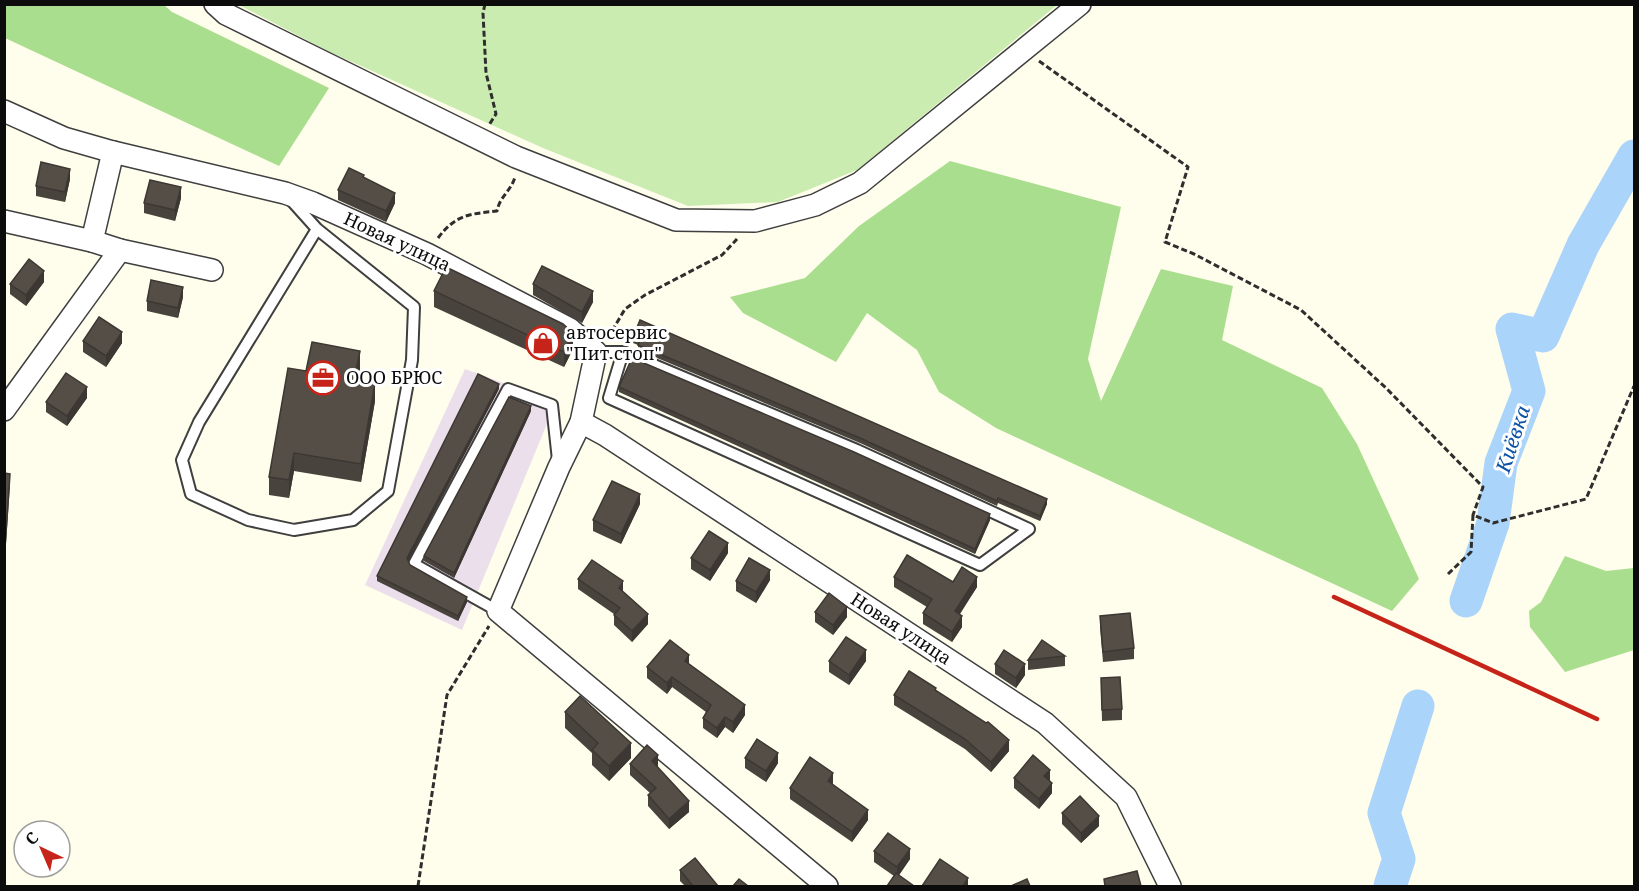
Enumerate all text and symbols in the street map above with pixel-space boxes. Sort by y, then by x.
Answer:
street label: Новая улица [340,206,455,276]
place label: автосервис "Пит стоп" [566,320,667,365]
shop icon: автосервис "Пит стоп" [525,325,561,361]
office icon: ООО БРЮС [305,360,341,396]
place label: ООО БРЮС [346,365,442,389]
water label: Киёвка [1489,402,1536,477]
street label: Новая улица [847,587,957,670]
north arrow [12,819,72,879]
text: С [20,827,43,850]

